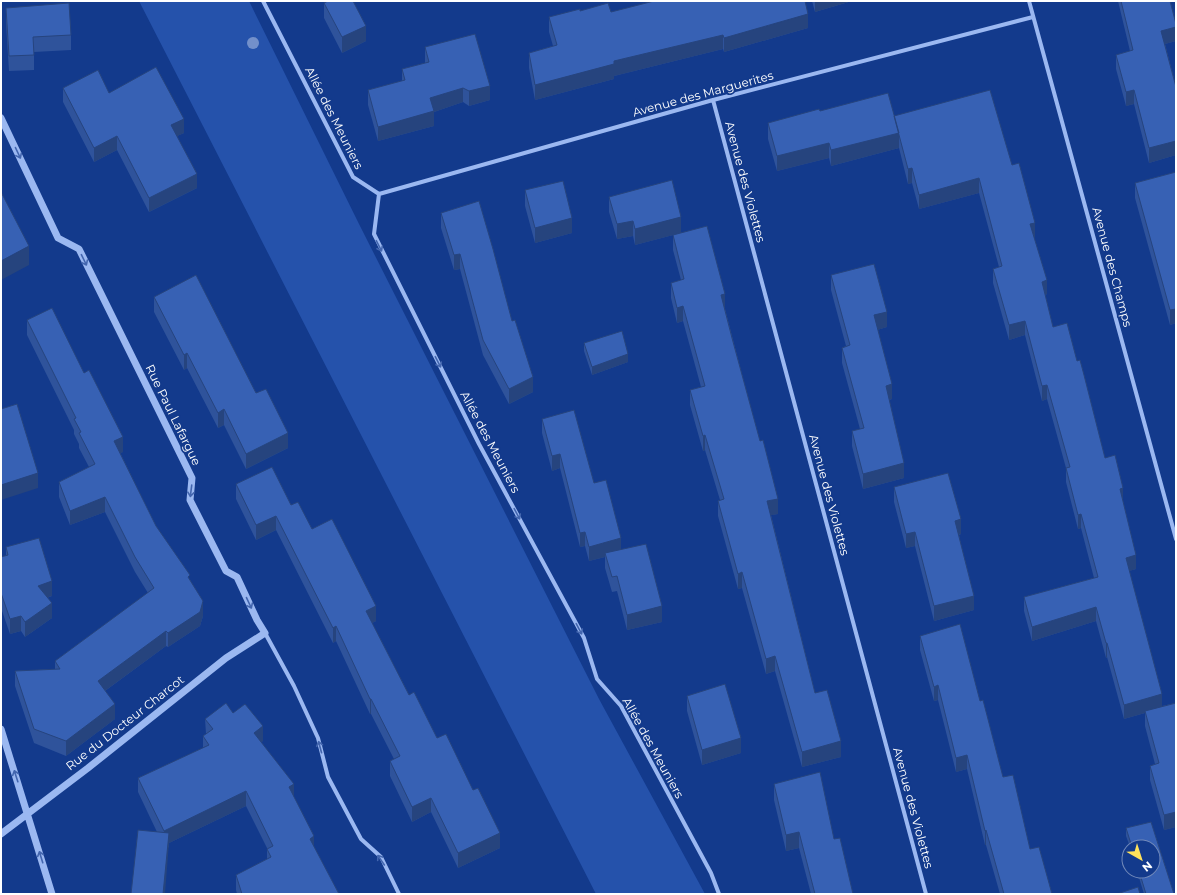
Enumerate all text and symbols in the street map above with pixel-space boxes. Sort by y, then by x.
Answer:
street label: Allée des Meuniers [302,64,367,172]
street label: Avenue des Marguerites [631,67,775,120]
street label: Avenue des Violettes [722,120,769,244]
one-way arrow [15,147,22,159]
street label: Avenue des Champs [1089,205,1136,328]
one-way arrow [376,239,383,251]
one-way arrow [81,254,88,266]
one-way arrow [434,356,442,368]
street label: Rue Paul Lafargue [142,362,204,468]
street label: Allée des Meuniers [457,388,524,495]
street label: Avenue des Violettes [806,433,853,557]
one-way arrow [187,484,194,497]
one-way arrow [514,508,521,520]
one-way arrow [246,596,253,608]
one-way arrow [576,623,583,635]
street label: Rue du Docteur Charcot [63,672,187,773]
street label: Allée des Meuniers [619,695,687,801]
one-way arrow [316,741,323,754]
street label: Avenue des Violettes [890,746,937,870]
one-way arrow [12,770,19,783]
north arrow [1121,839,1161,879]
one-way arrow [37,850,44,863]
one-way arrow [377,854,386,865]
text: N [1139,859,1155,875]

